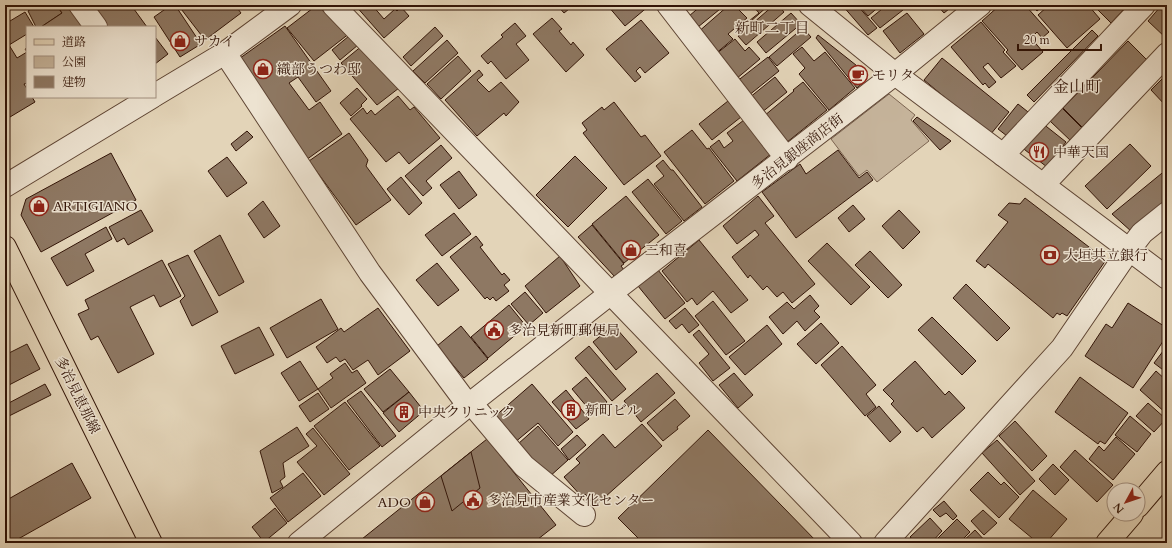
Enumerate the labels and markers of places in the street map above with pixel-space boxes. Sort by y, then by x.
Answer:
shop icon: サカイ [169,30,191,52]
place label: サカイ [194,32,235,51]
shop icon: 織部うつわ邸 [252,58,274,80]
place label: 織部うつわ邸 [277,60,361,79]
cafe icon: モリタ [847,64,869,86]
place label: モリタ [872,66,914,85]
restaurant icon: 中華天国 [1028,141,1050,163]
place label: 中華天国 [1053,143,1109,162]
shop icon: ARTIGIANO [28,195,50,217]
place label: ARTIGIANO [53,197,138,216]
shop icon: 三和喜 [620,239,642,261]
place label: 三和喜 [645,241,687,260]
bank icon: 大垣共立銀行 [1039,244,1061,266]
place label: 大垣共立銀行 [1064,246,1148,265]
public building icon: 多治見新町郵便局 [483,319,505,341]
place label: 多治見新町郵便局 [508,321,620,340]
building icon: 新町ビル [560,399,582,421]
building icon: 中央クリニック [393,401,415,423]
place label: 新町ビル [585,401,641,420]
place label: 中央クリニック [418,403,515,422]
public building icon: 多治見市産業文化センター [462,489,484,511]
shop icon: ADO [414,491,436,513]
place label: 多治見市産業文化センター [487,491,654,510]
place label: ADO [378,493,411,512]

